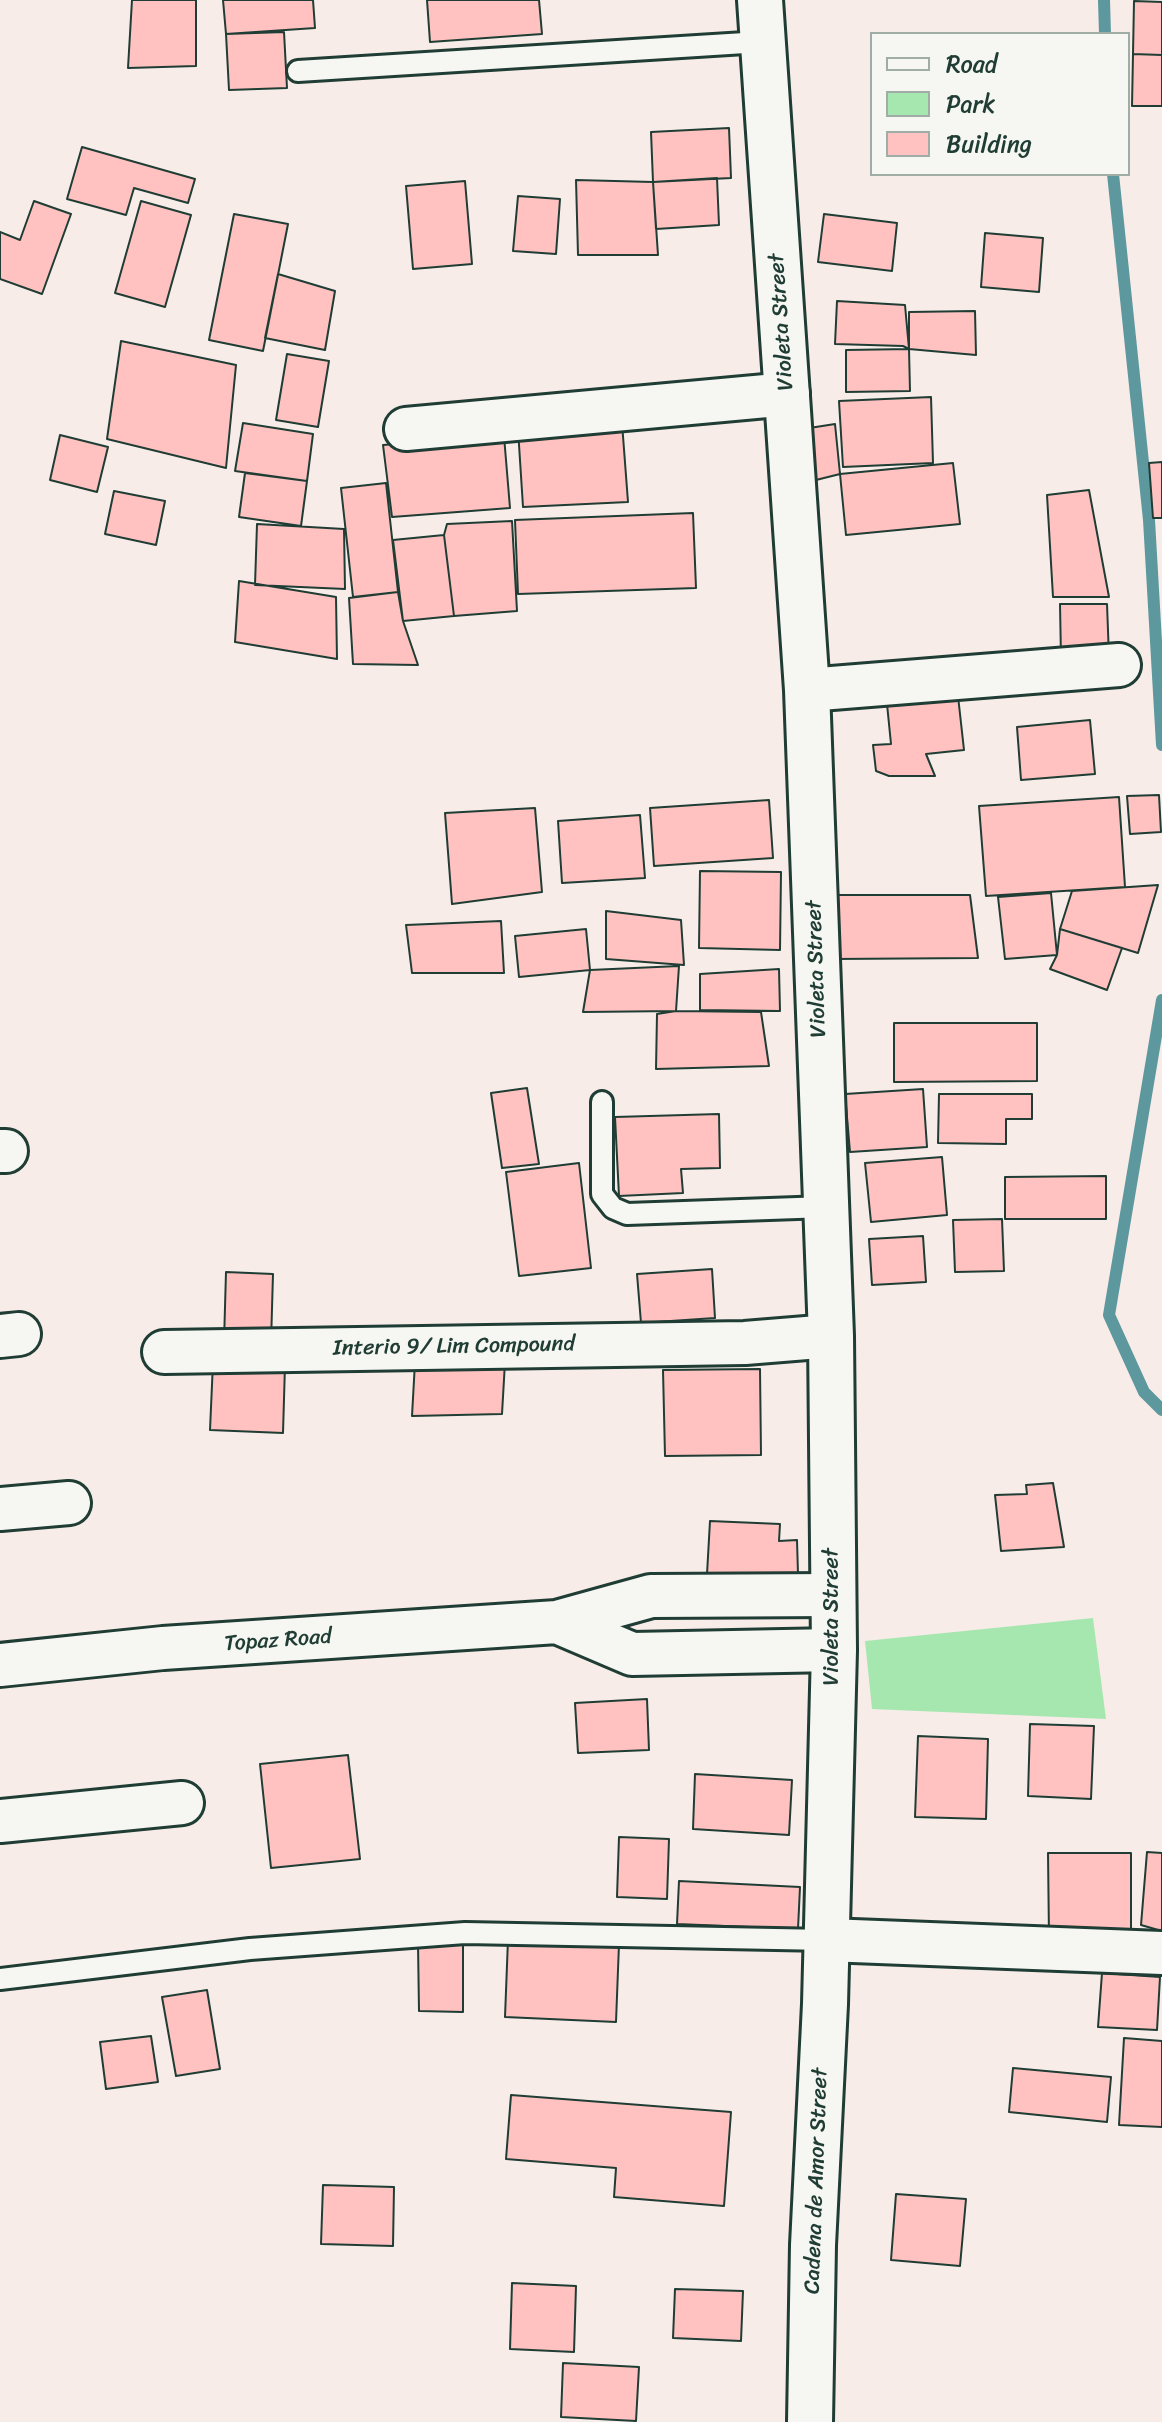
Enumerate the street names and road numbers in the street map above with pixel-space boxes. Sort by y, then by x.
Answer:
street label: Violeta Street [764,252,800,392]
street label: Violeta Street [801,900,833,1038]
street label: Interio 9/ Lim Compound [333,1332,575,1362]
street label: Violeta Street [819,1548,845,1686]
street label: Topaz Road [223,1624,333,1658]
street label: Cadena de Amor Street [800,2068,834,2294]

